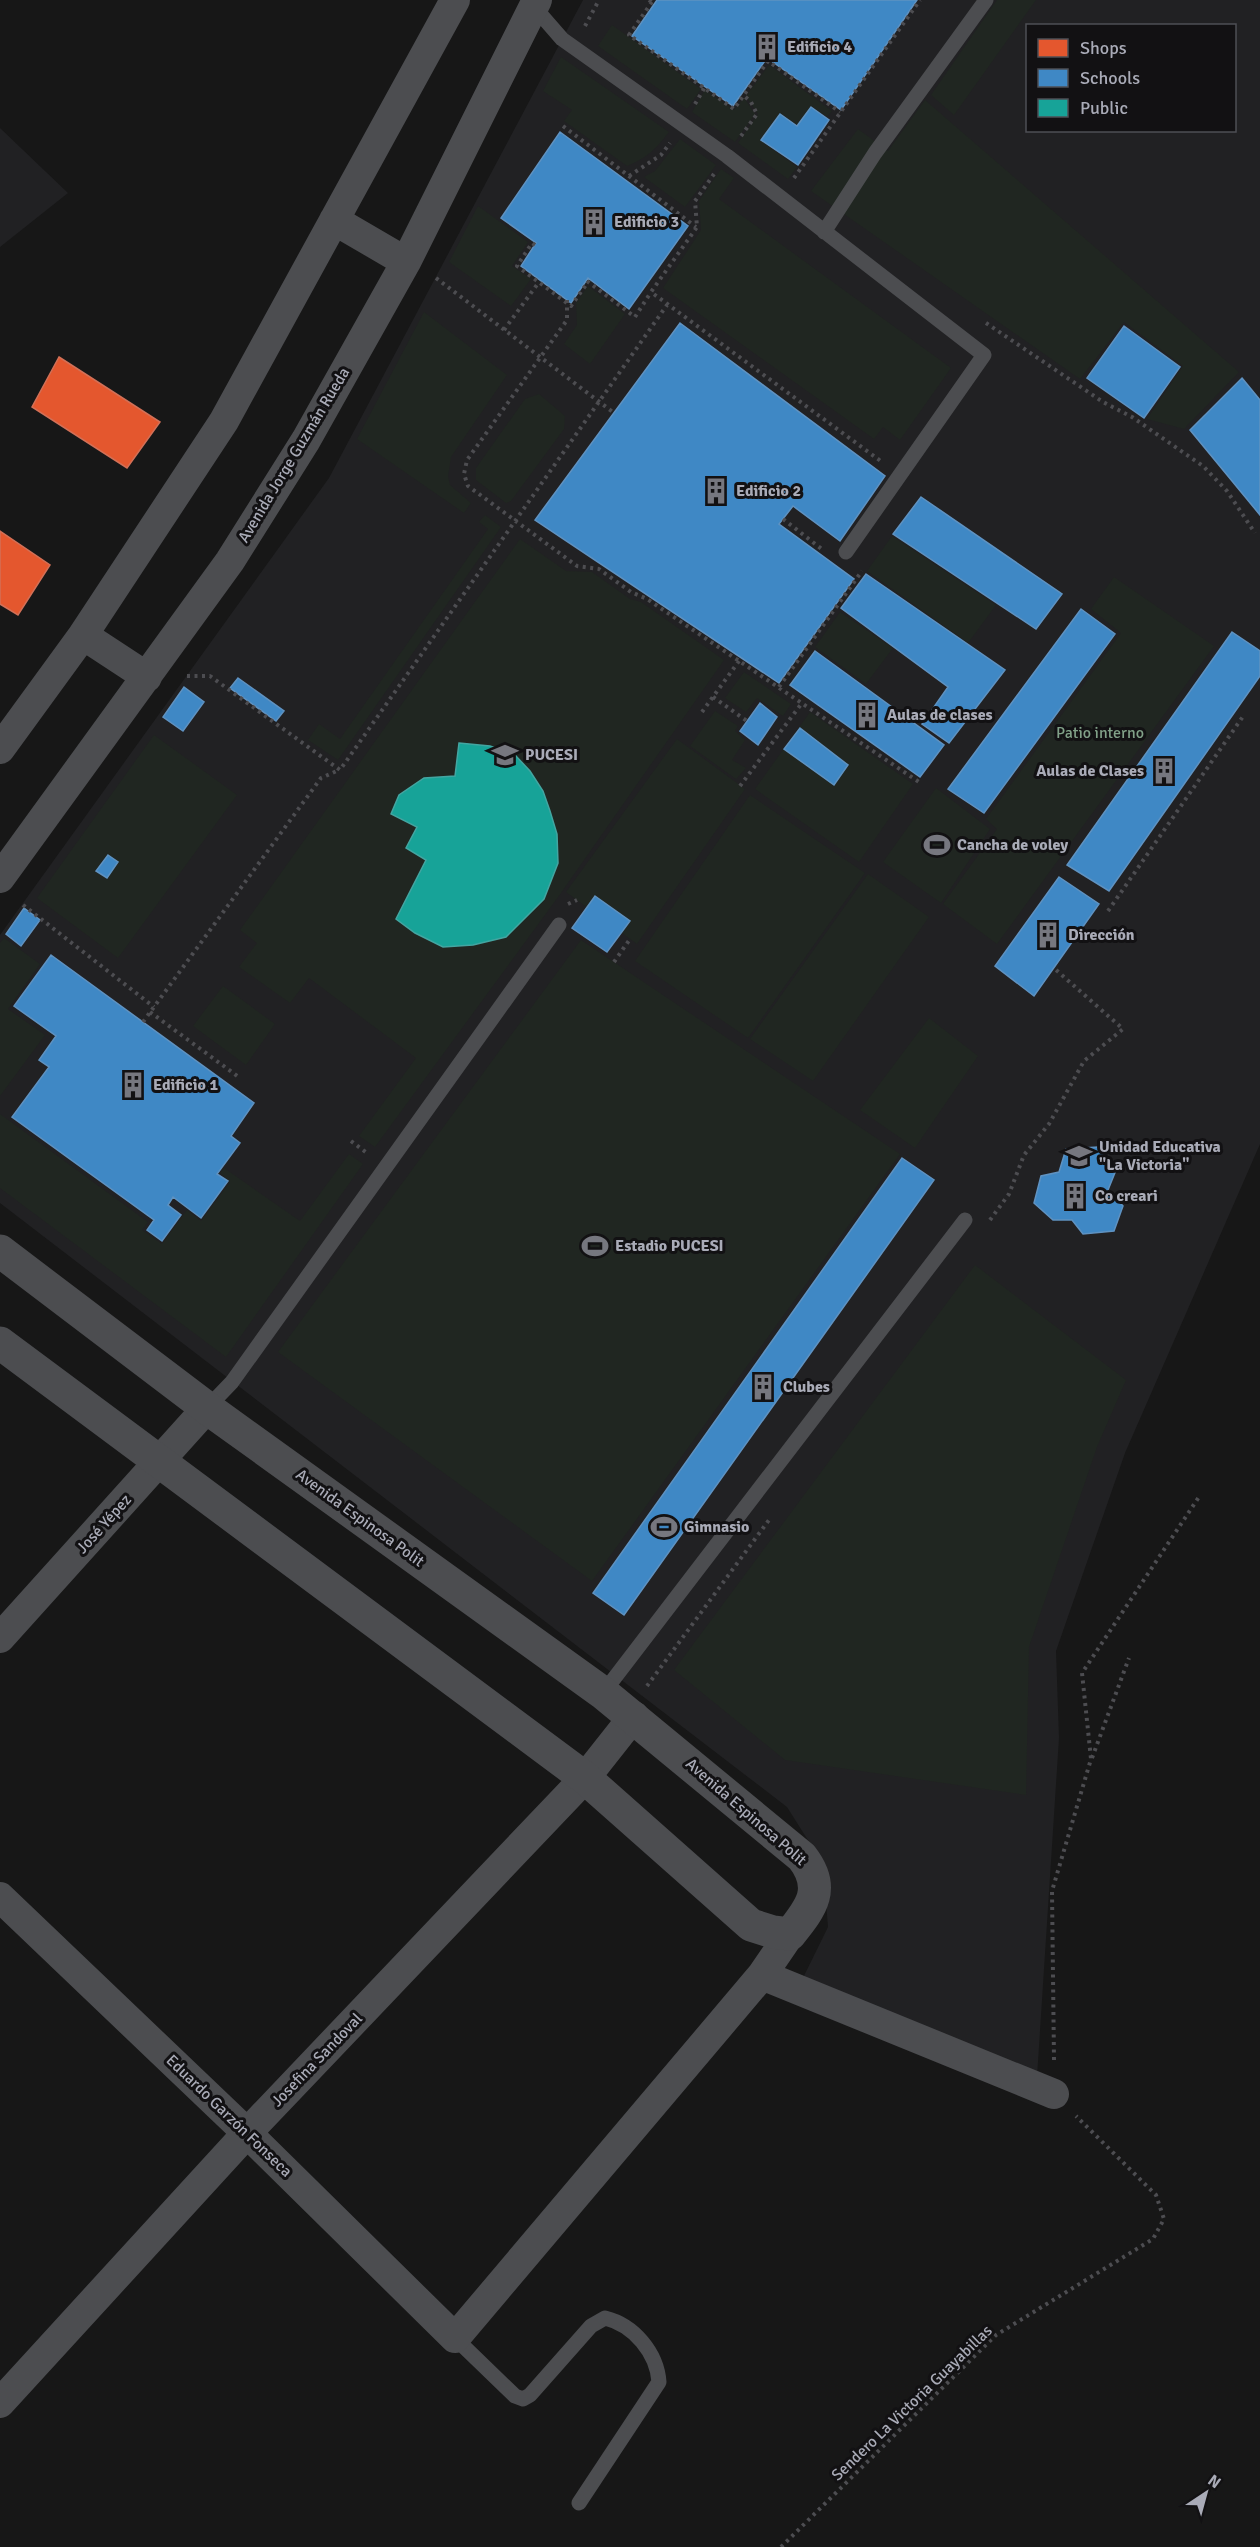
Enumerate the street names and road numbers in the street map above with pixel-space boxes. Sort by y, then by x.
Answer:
street label: Avenida Jorge Guzmán Rueda [234,364,354,546]
street label: Avenida Espinosa Polit [292,1465,428,1572]
street label: José Yépez [72,1490,136,1558]
street label: Avenida Espinosa Polit [681,1754,811,1870]
street label: Josefina Sandoval [267,2009,367,2111]
street label: Eduardo Garzón Fonseca [162,2051,296,2181]
street label: Sendero La Victoria Guayabillas [827,2321,997,2485]

